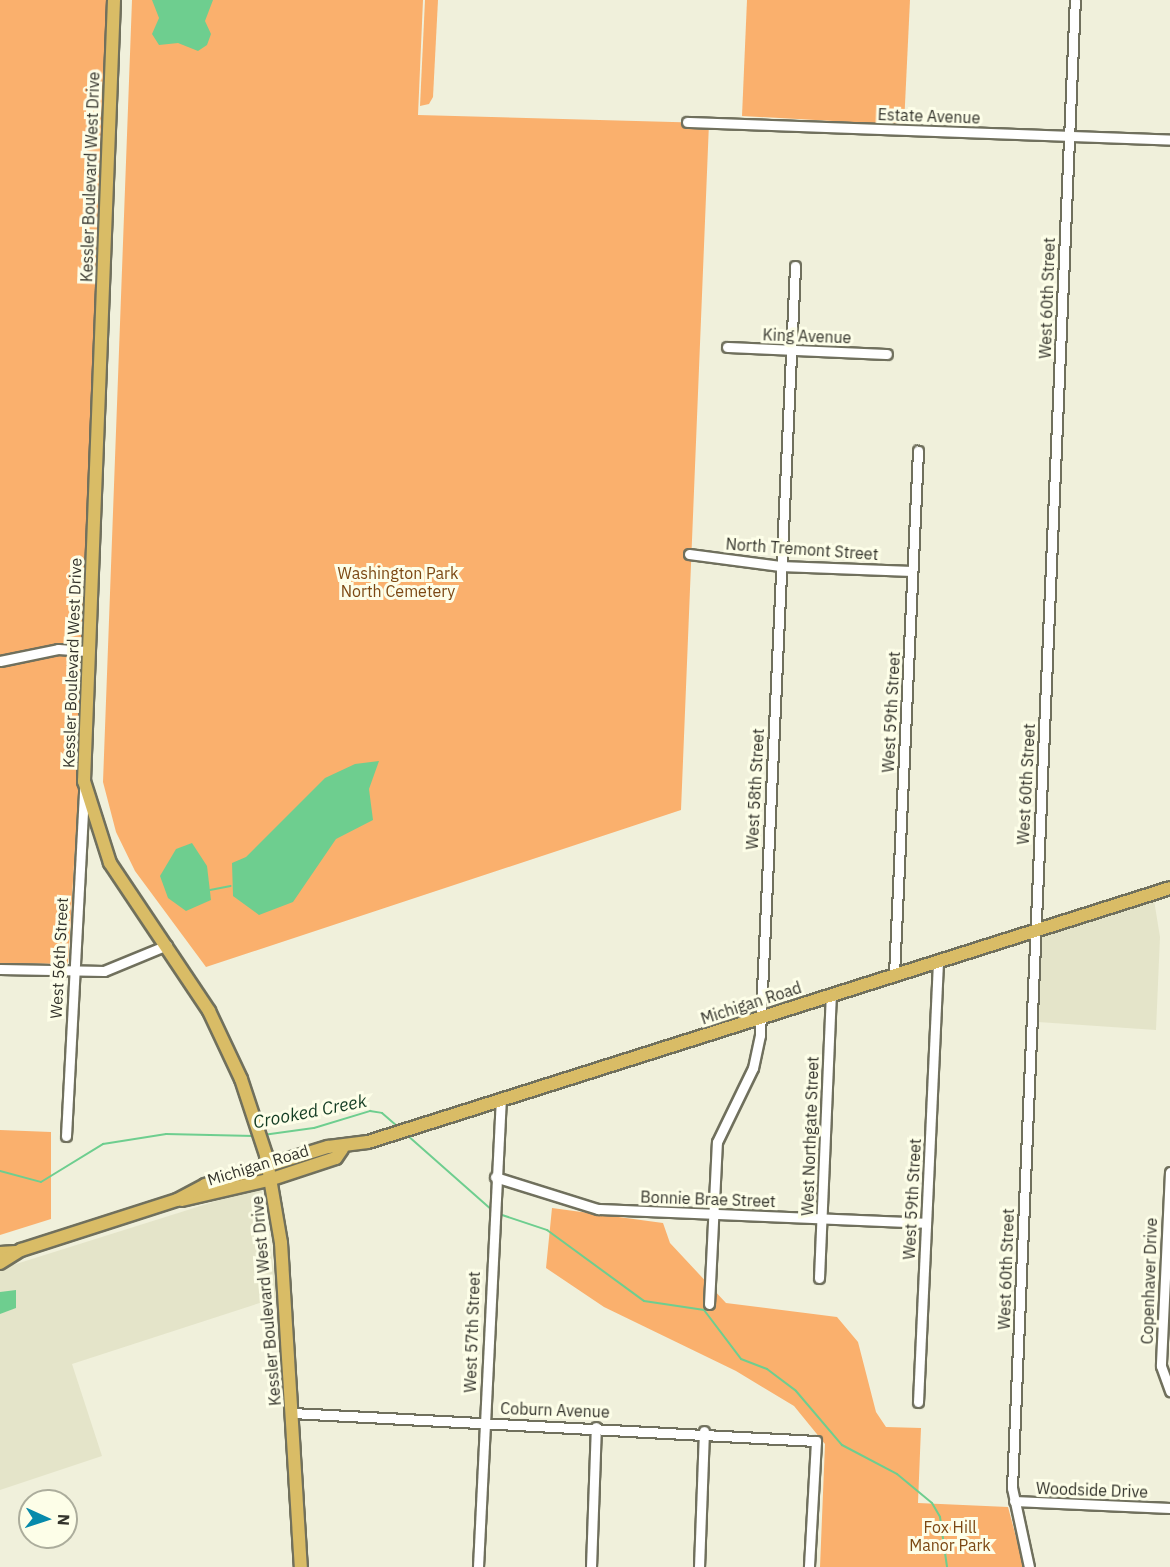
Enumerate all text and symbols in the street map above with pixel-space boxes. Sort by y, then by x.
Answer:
street label: Kessler Boulevard West Drive [77,72,103,282]
street label: Estate Avenue [877,105,981,127]
street label: West 60th Street [1035,237,1059,359]
street label: King Avenue [762,325,852,347]
street label: North Tremont Street [725,534,879,564]
street label: Kessler Boulevard West Drive [59,558,85,768]
park label: Washington Park North Cemetery [338,563,458,601]
street label: West 59th Street [878,651,904,773]
street label: West 60th Street [1013,723,1039,845]
street label: West 58th Street [742,728,768,850]
street label: West 56th Street [46,897,72,1019]
street label: Michigan Road [698,978,804,1028]
street label: West Northgate Street [798,1056,822,1216]
water label: Crooked Creek [251,1090,369,1134]
street label: West 59th Street [899,1138,925,1260]
street label: Michigan Road [205,1141,311,1189]
street label: Bonnie Brae Street [640,1187,776,1211]
street label: Kessler Boulevard West Drive [247,1195,285,1407]
street label: West 60th Street [994,1208,1018,1330]
street label: Copenhaver Drive [1137,1217,1161,1345]
street label: West 57th Street [460,1271,484,1393]
street label: Coburn Avenue [500,1398,610,1422]
street label: Woodside Drive [1036,1478,1148,1502]
north arrow [18,1489,78,1549]
text: N [54,1514,74,1526]
park label: Fox Hill Manor Park [909,1517,991,1555]

